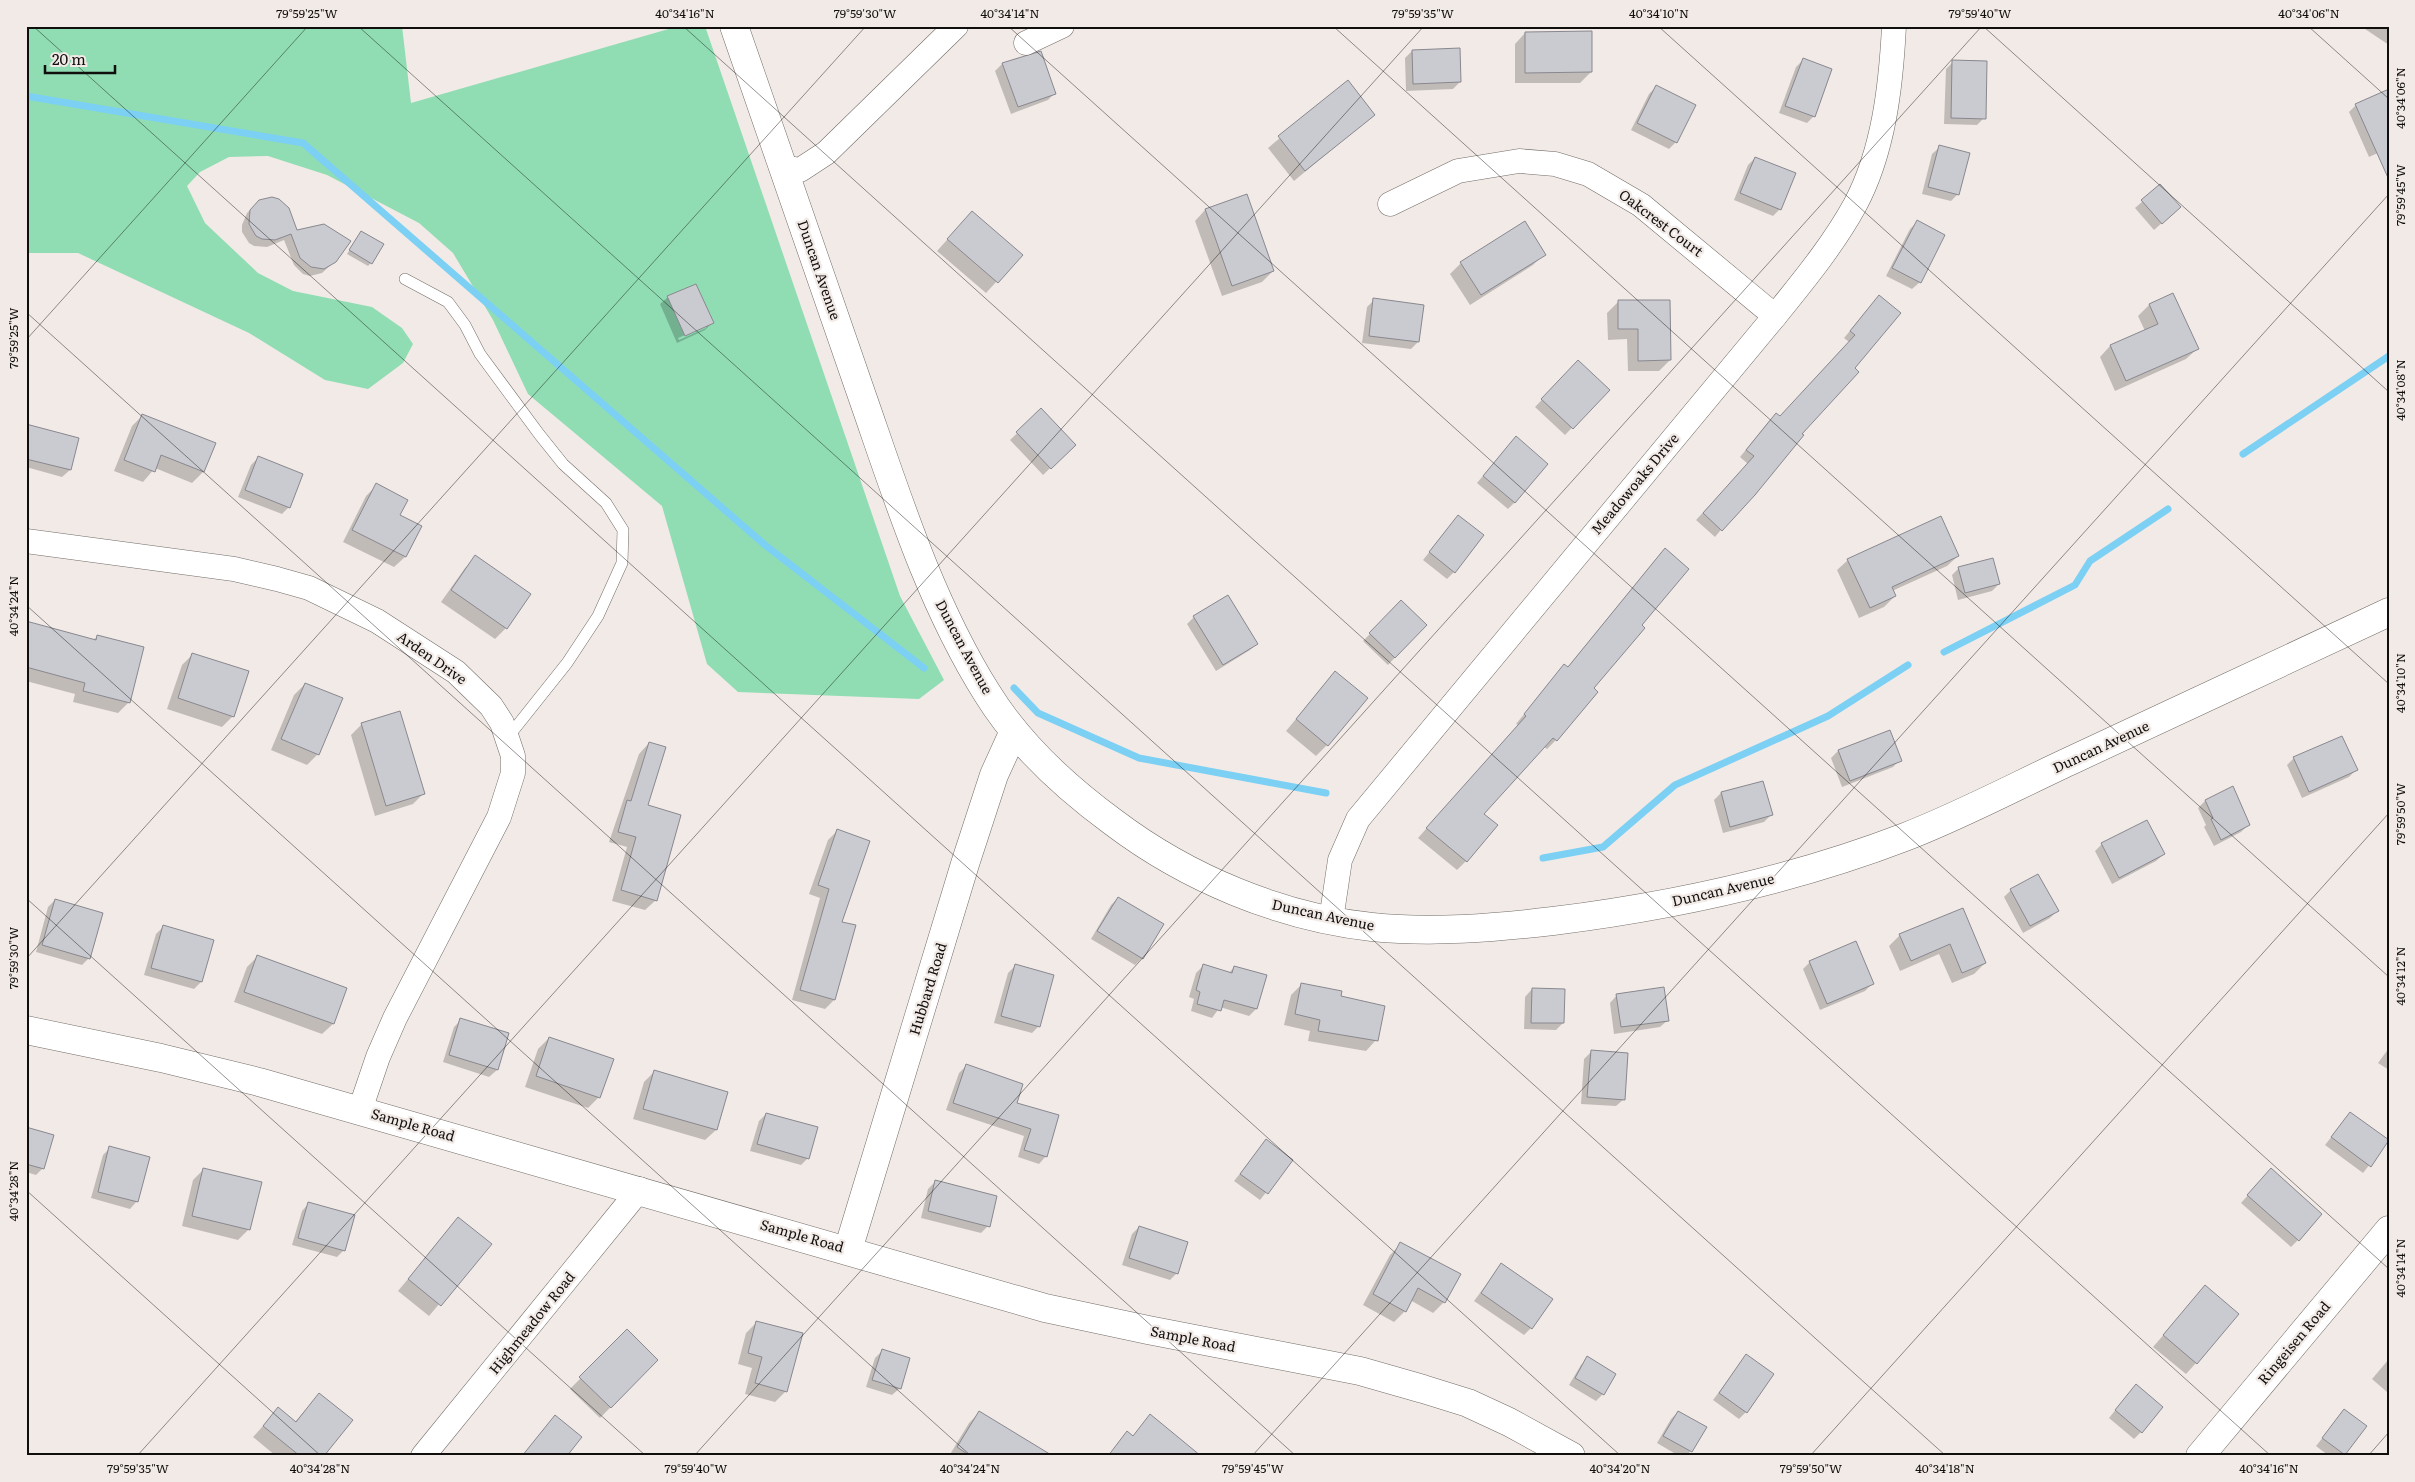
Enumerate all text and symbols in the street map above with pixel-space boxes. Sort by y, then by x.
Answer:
text: 79°59'25"W [276,4,338,22]
text: 40°34'16"N [655,4,715,22]
text: 79°59'30"W [834,4,896,22]
text: 40°34'14"N [980,4,1040,22]
text: 79°59'35"W [1392,4,1454,22]
text: 40°34'10"N [1629,4,1689,22]
text: 79°59'40"W [1949,4,2011,22]
text: 40°34'06"N [2278,4,2340,22]
scale bar [45,42,115,74]
text: 20 m [52,47,86,70]
text: 40°34'06"N [2391,67,2409,129]
text: 79°59'45"W [2391,164,2409,226]
street label: Oakcrest Court [1615,184,1708,261]
street label: Duncan Avenue [793,217,846,322]
text: 79°59'25"W [4,307,22,369]
text: 40°34'08"N [2391,359,2409,421]
street label: Meadowoaks Drive [1586,428,1683,538]
text: 40°34'24"N [4,576,22,636]
street label: Duncan Avenue [932,596,998,697]
street label: Arden Drive [394,626,471,689]
text: 40°34'10"N [2391,653,2409,713]
street label: Duncan Avenue [2049,715,2152,777]
text: 79°59'50"W [2391,783,2409,845]
street label: Duncan Avenue [1670,868,1776,911]
street label: Duncan Avenue [1270,893,1376,935]
text: 79°59'30"W [4,927,22,989]
street label: Hubbard Road [903,940,951,1037]
text: 40°34'12"N [2391,947,2409,1006]
street label: Sample Road [369,1103,458,1146]
text: 40°34'28"N [4,1161,22,1221]
street label: Sample Road [758,1214,847,1257]
text: 40°34'14"N [2391,1238,2409,1298]
street label: Highmeadow Road [484,1267,579,1378]
street label: Ringeisen Road [2252,1296,2334,1388]
street label: Sample Road [1149,1320,1238,1356]
text: 79°59'35"W [107,1459,169,1477]
text: 40°34'28"N [290,1459,350,1477]
text: 79°59'40"W [665,1459,727,1477]
text: 40°34'24"N [940,1459,1000,1477]
text: 79°59'45"W [1222,1459,1284,1477]
text: 40°34'20"N [1589,1459,1651,1477]
text: 79°59'50"W [1780,1459,1842,1477]
text: 40°34'18"N [1915,1459,1975,1477]
text: 40°34'16"N [2239,1459,2299,1477]

